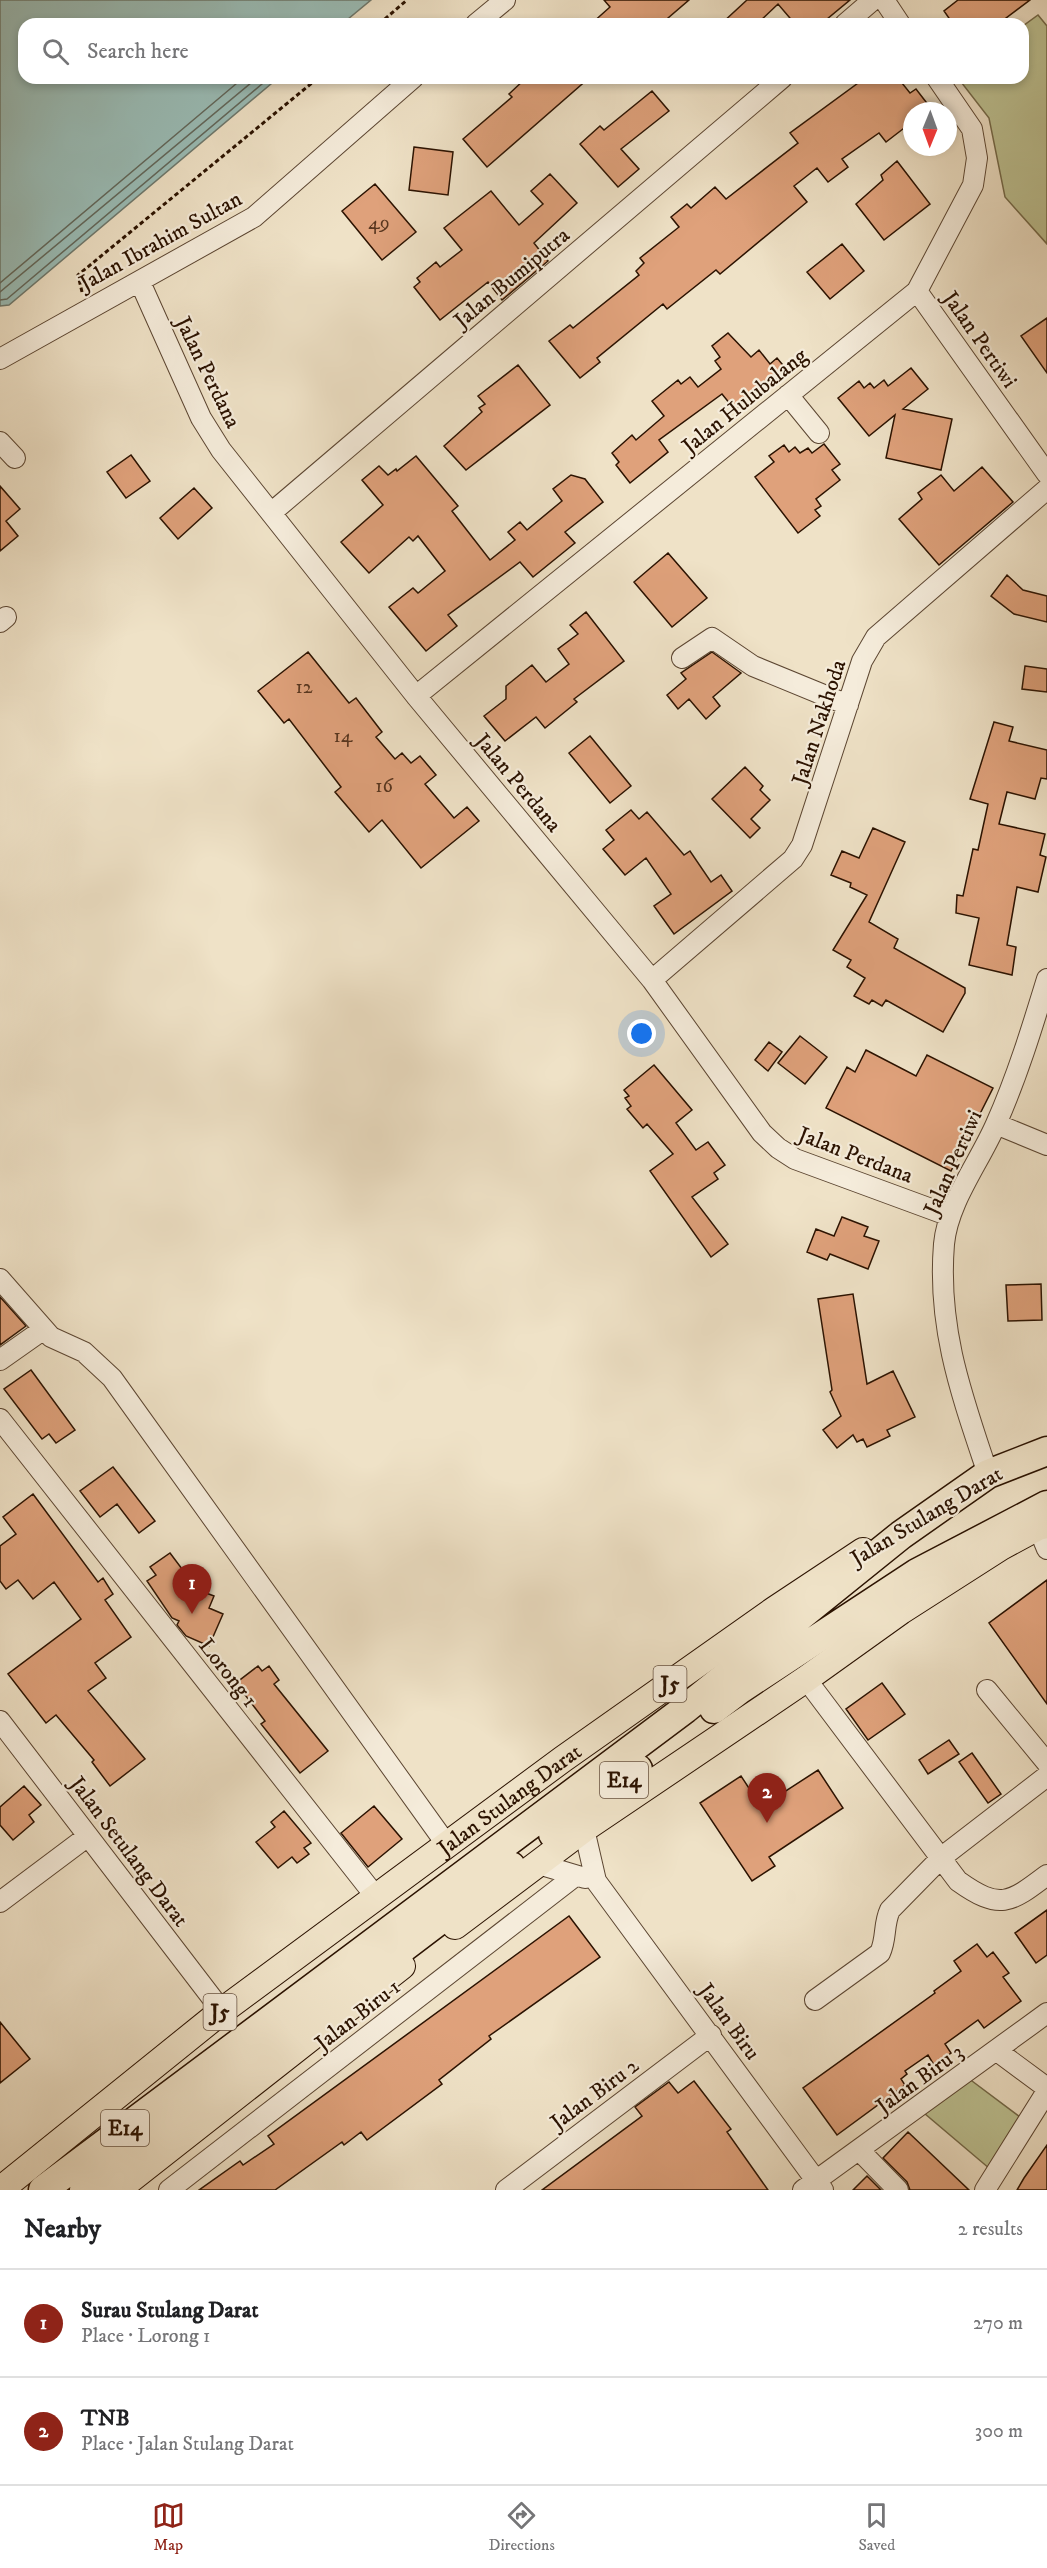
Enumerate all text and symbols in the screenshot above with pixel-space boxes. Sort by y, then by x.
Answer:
search box [18,18,1029,84]
icon: search [39,35,72,68]
text: Search here [87,38,189,65]
north arrow [903,102,957,156]
street label: Jalan Ibrahim Sultan [73,185,247,298]
house number: 49 [368,211,390,236]
street label: Jalan Bumiputra [447,221,576,336]
street label: Jalan Pertiwi [935,285,1023,393]
street label: Jalan Perdana [168,311,247,433]
street label: Jalan Hulubalang [675,342,813,461]
street label: Jalan Nakhoda [786,656,853,790]
house number: 12 [295,675,313,700]
house number: 14 [334,724,353,749]
street label: Jalan Perdana [467,727,567,838]
house number: 16 [375,774,393,799]
your location [627,1019,656,1048]
street label: Jalan Pertiwi [917,1106,988,1221]
street label: Jalan Perdana [792,1120,917,1190]
street label: Jalan Stulang Darat [844,1460,1008,1573]
pin: 1 [172,1564,212,1614]
street label: Lorong 1 [192,1633,263,1713]
road number: J5 [654,1666,686,1702]
street label: Jalan Stulang Darat [431,1738,587,1863]
road number: E14 [600,1762,648,1798]
street label: Jalan Setulang Darat [62,1770,194,1932]
pin: 2 [748,1774,786,1823]
street label: Jalan Biru 1 [308,1973,406,2058]
street label: Jalan Biru [691,1977,766,2065]
road number: J5 [204,1994,236,2030]
street label: Jalan Biru 3 [869,2039,969,2121]
street label: Jalan Biru 2 [544,2052,645,2137]
road number: E14 [101,2110,149,2146]
text: Nearby [24,2213,101,2246]
text: 2 results [958,2217,1023,2242]
text: Surau Stulang Darat [81,2297,258,2324]
text: 1 [40,2311,47,2336]
text: 270 m [973,2311,1023,2336]
text: Place · Lorong 1 [81,2324,210,2349]
text: TNB [81,2405,130,2432]
text: 2 [39,2419,48,2444]
text: 300 m [975,2419,1023,2444]
text: Place · Jalan Stulang Darat [81,2432,294,2457]
tab: Map [152,2499,185,2555]
tab: Directions [488,2499,555,2555]
tab: Saved [858,2499,895,2555]

